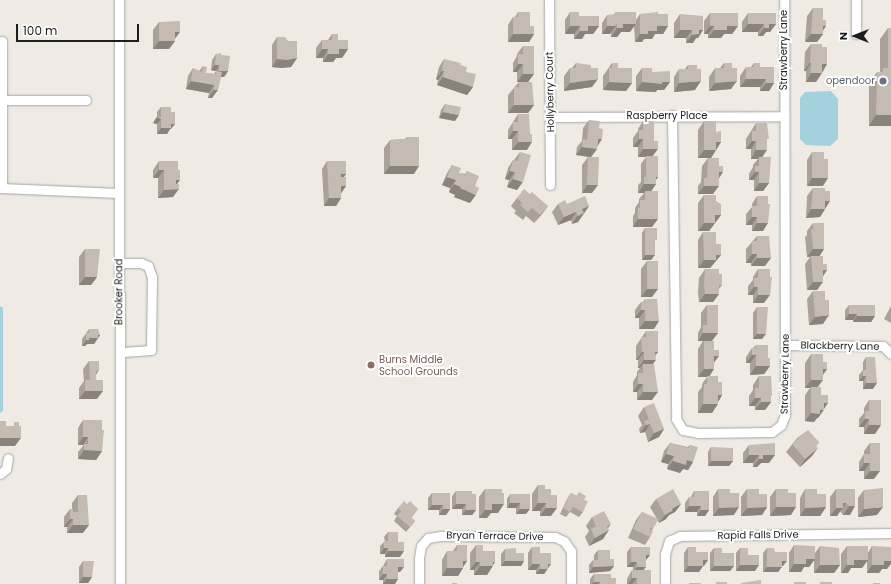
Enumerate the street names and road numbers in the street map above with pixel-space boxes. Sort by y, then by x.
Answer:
street label: Strawberry Lane [778,10,790,90]
street label: Hollyberry Court [543,52,557,132]
street label: Raspberry Place [627,110,707,122]
street label: Brooker Road [113,259,125,325]
street label: Strawberry Lane [778,334,792,414]
street label: Blackberry Lane [800,339,880,353]
street label: Rapid Falls Drive [717,528,799,542]
street label: Bryan Terrace Drive [446,529,544,543]

